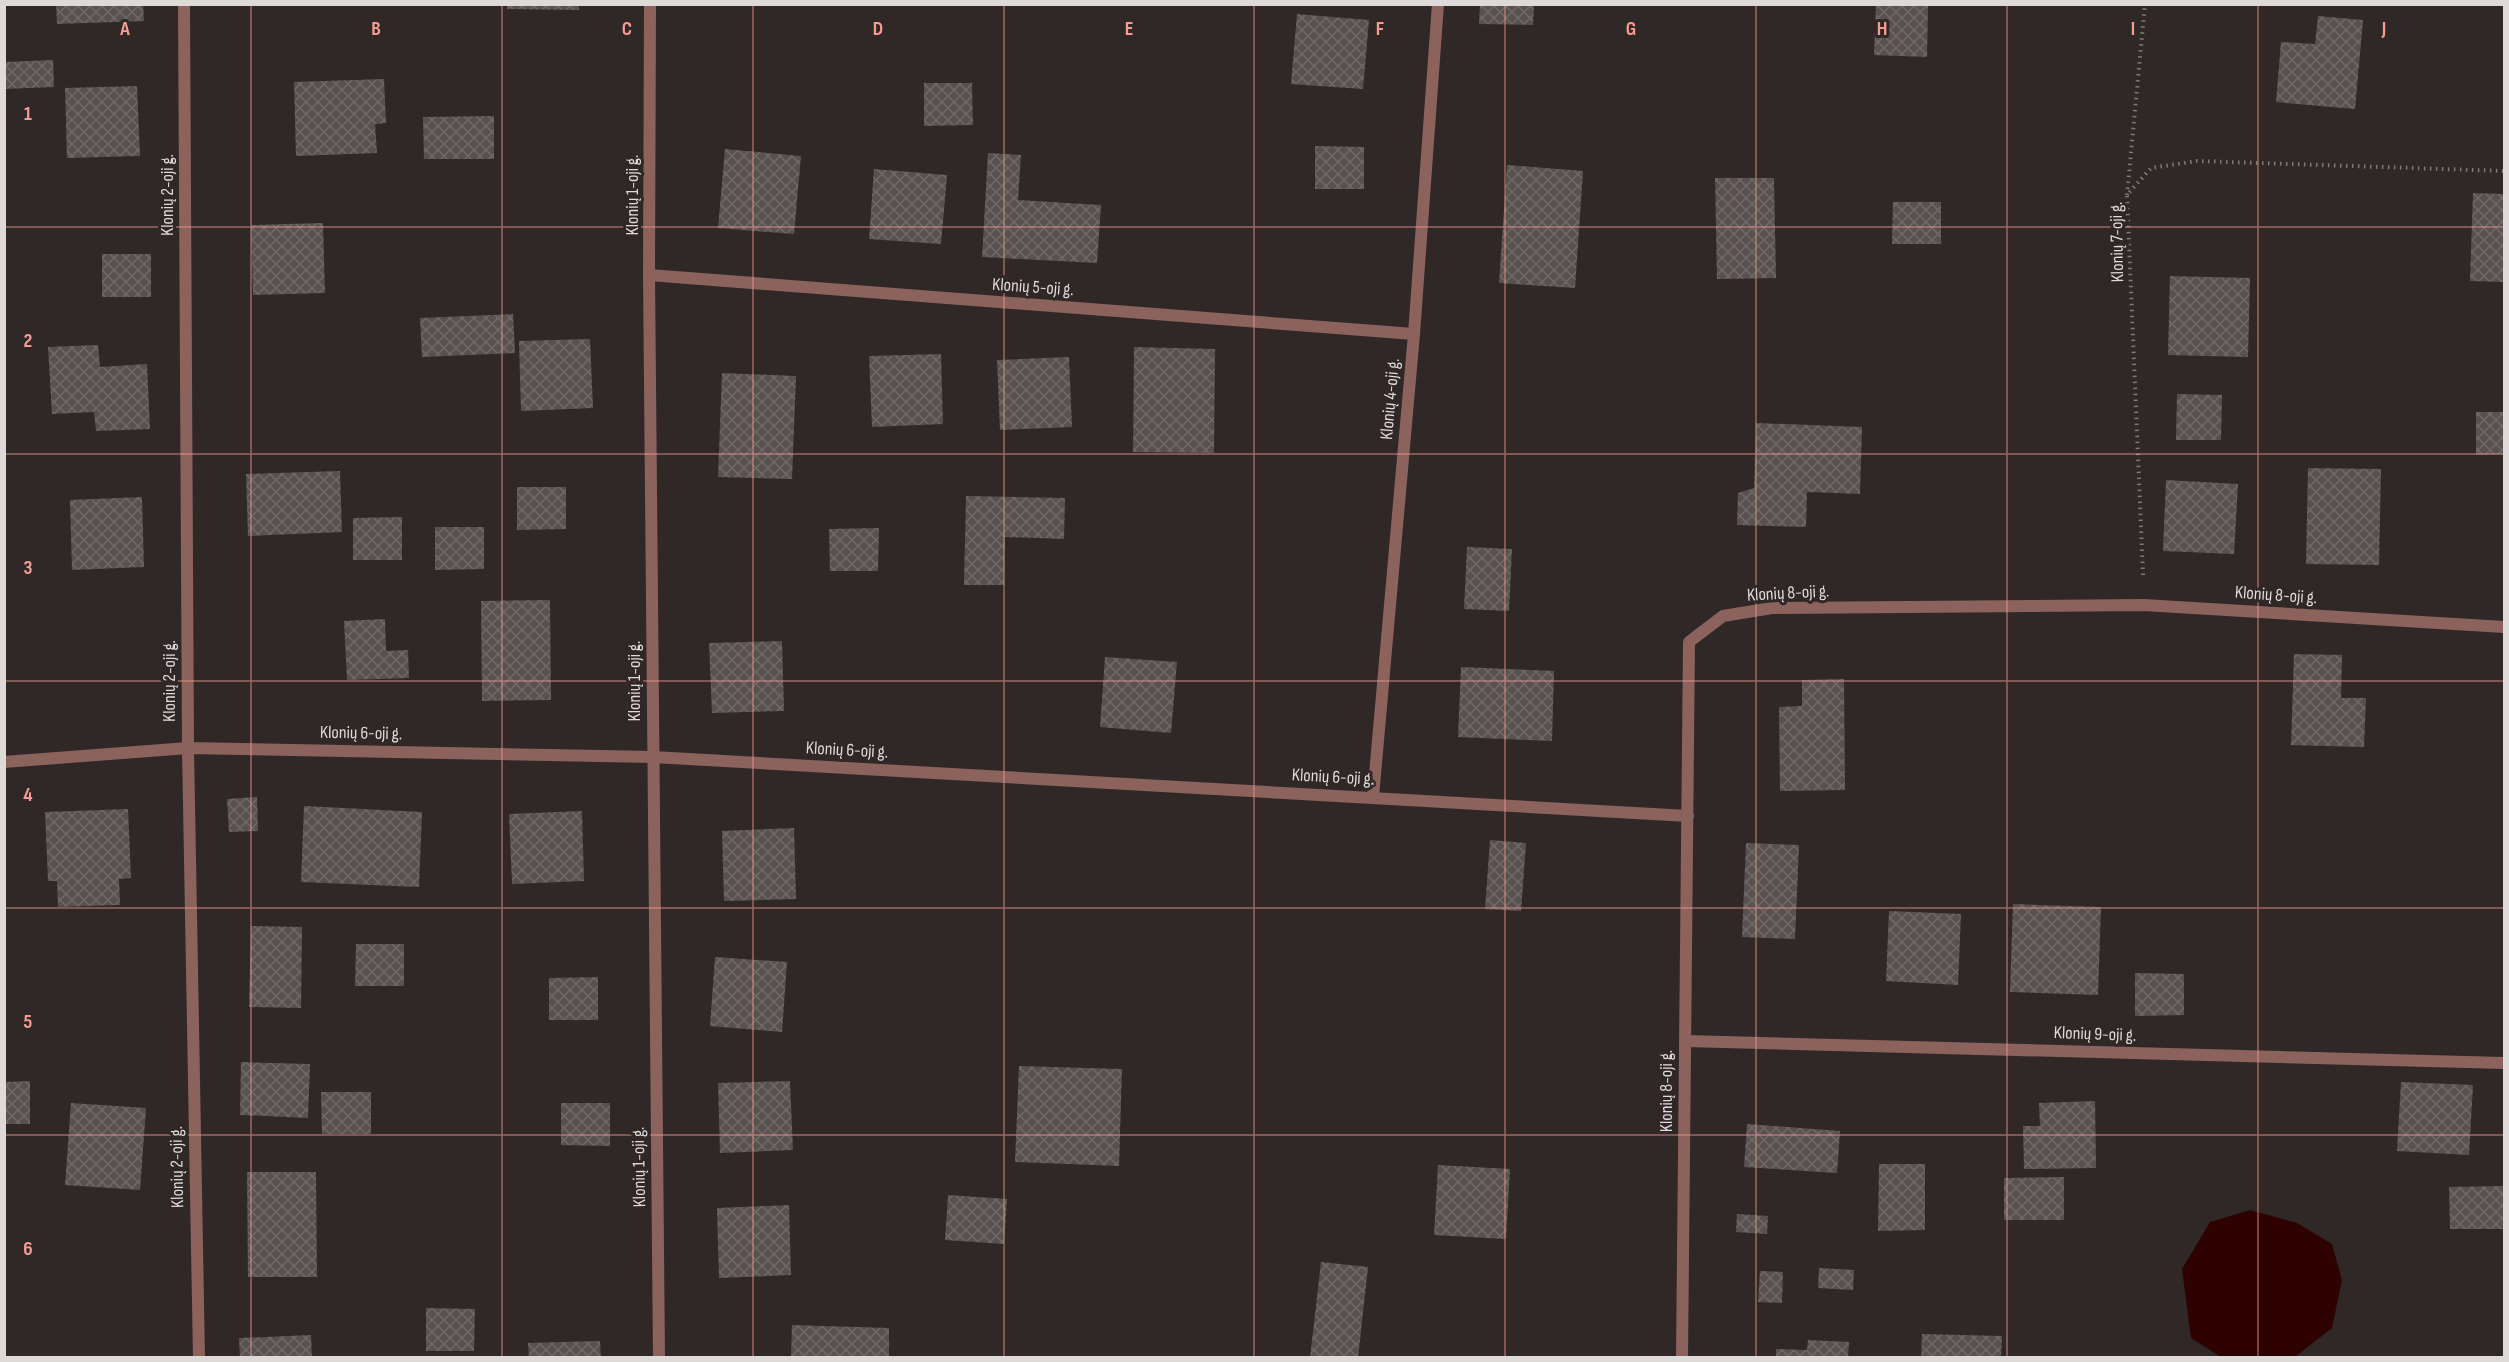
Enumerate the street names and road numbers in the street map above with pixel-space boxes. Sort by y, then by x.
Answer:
street label: Klonių 2-oji g. [157,154,178,236]
street label: Klonių 1-oji g. [622,155,643,235]
street label: Klonių 7-oji g. [2106,201,2128,283]
street label: Klonių 5-oji g. [991,274,1075,300]
street label: Klonių 4-oji g. [1376,357,1404,441]
street label: Klonių 8-oji g. [1746,580,1830,606]
street label: Klonių 8-oji g. [2234,582,2318,608]
street label: Klonių 2-oji g. [159,640,180,722]
street label: Klonių 1-oji g. [624,641,645,721]
street label: Klonių 6-oji g. [320,722,402,744]
street label: Klonių 6-oji g. [805,737,889,763]
street label: Klonių 6-oji g. [1291,764,1375,790]
street label: Klonių 9-oji g. [2053,1022,2137,1046]
street label: Klonių 8-oji g. [1656,1050,1677,1132]
street label: Klonių 2-oji g. [166,1126,188,1208]
street label: Klonių 1-oji g. [628,1126,650,1208]

